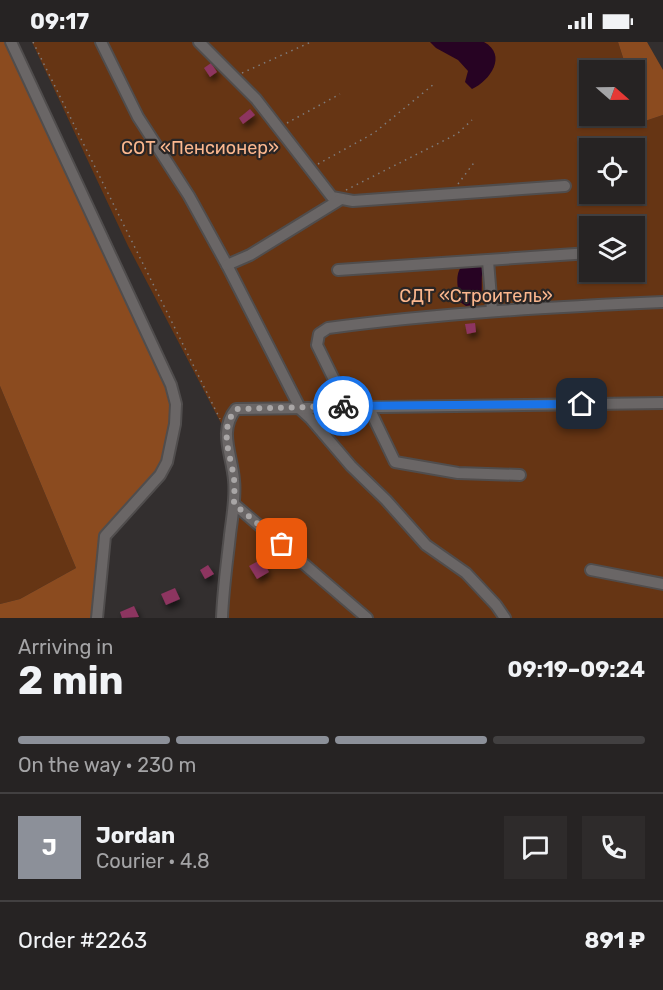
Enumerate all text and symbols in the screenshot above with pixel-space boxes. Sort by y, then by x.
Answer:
text: 09:17 [30,8,89,35]
north arrow [579,60,645,126]
map controls [579,60,645,282]
park label: СОТ «Пенсионер» [121,137,279,159]
button: locate [579,138,645,204]
button: layers [579,216,645,282]
park label: СДТ «Строитель» [399,285,553,307]
courier [313,376,373,436]
pin [556,378,607,429]
icon: home [565,387,598,420]
icon: bike [327,390,360,423]
pin [256,518,307,569]
icon: bag [265,527,298,560]
text: Arriving in [18,635,113,659]
text: 09:19–09:24 [507,656,645,683]
text: 2 min [18,658,124,704]
text: On the way · 230 m [18,753,196,777]
button: chat [504,816,567,879]
button: phone [582,816,645,879]
text: Jordan [96,822,175,849]
text: J [42,834,57,861]
text: Courier · 4.8 [96,849,210,873]
text: Order #2263 [18,927,147,954]
text: 891 ₽ [585,927,645,954]

